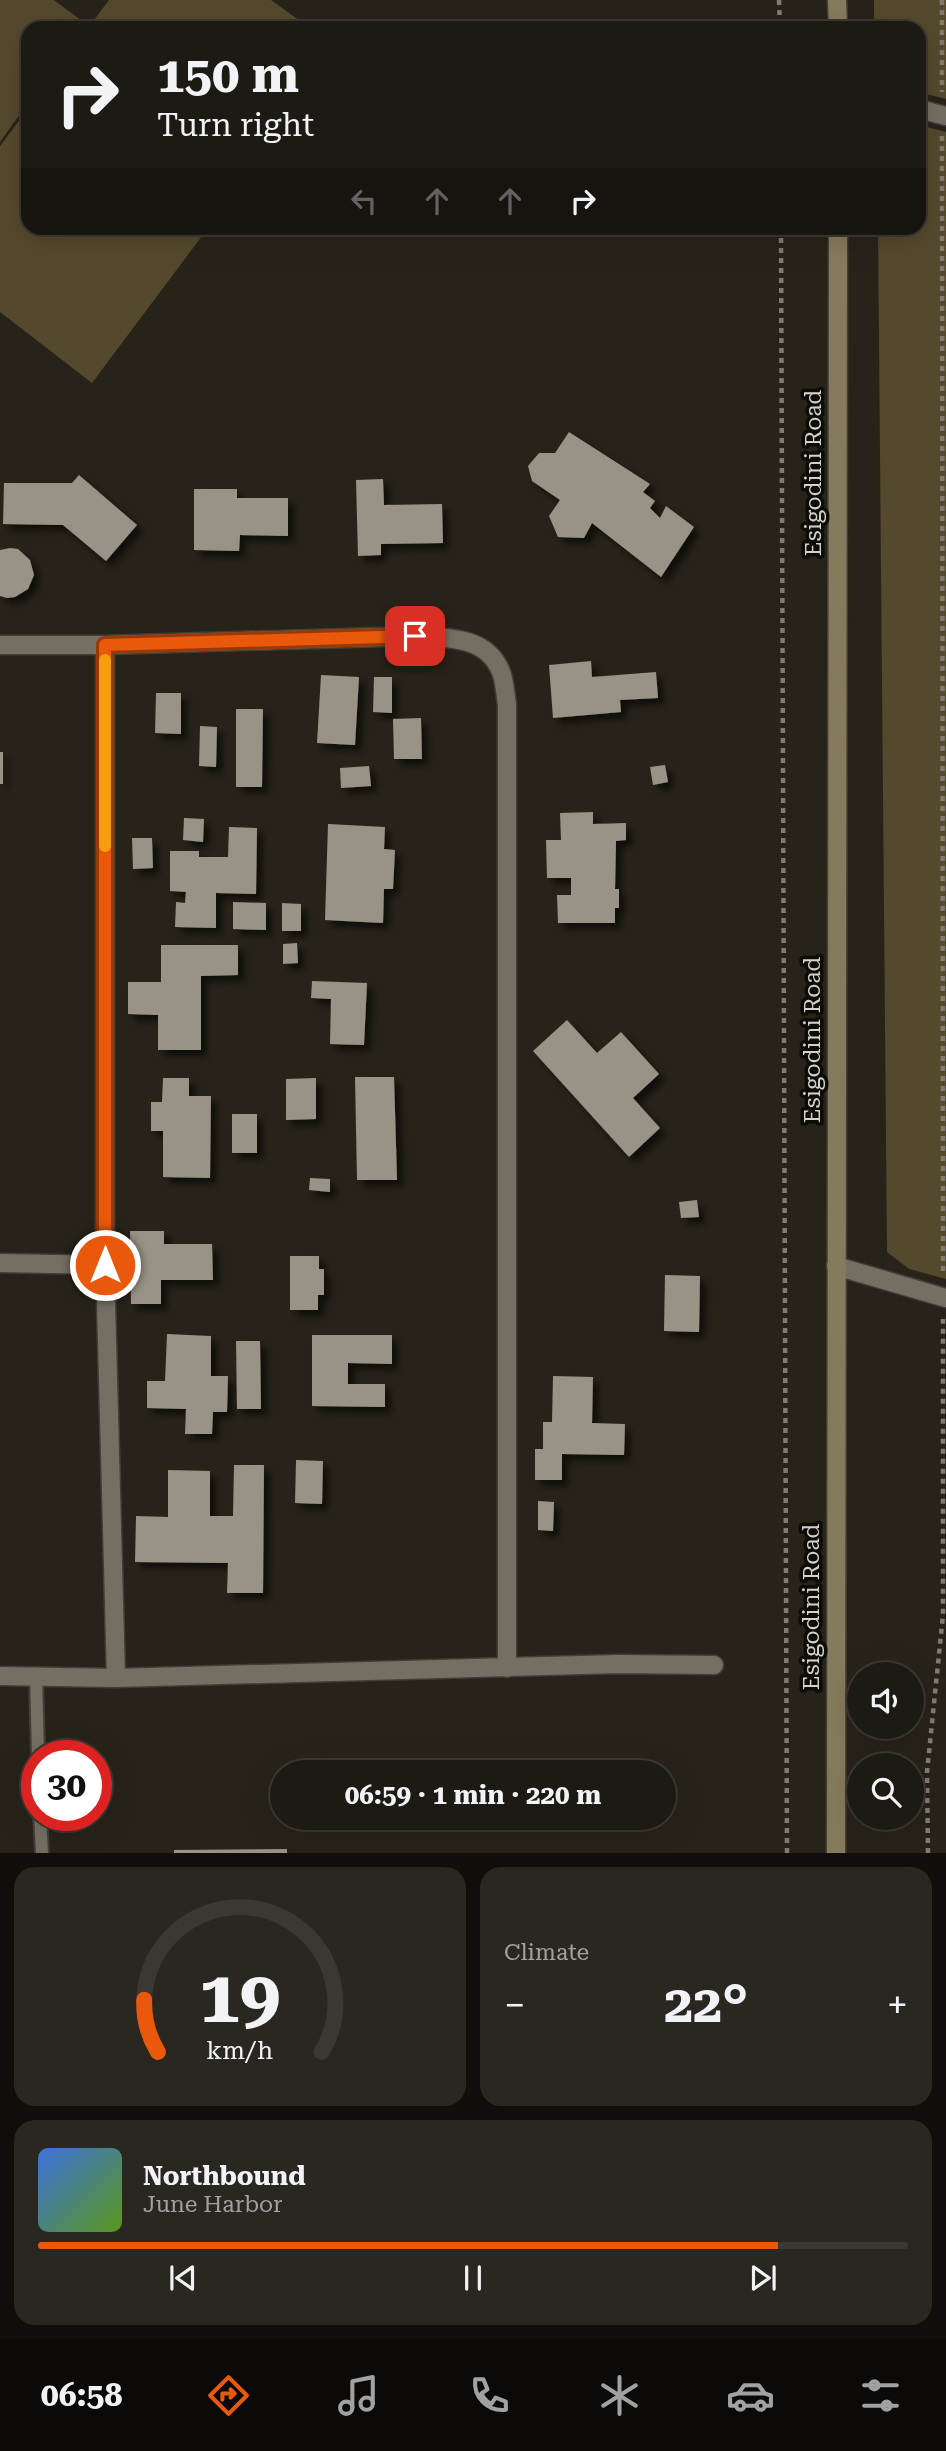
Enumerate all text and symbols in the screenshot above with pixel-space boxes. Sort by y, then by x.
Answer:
text: 150 m [157,47,299,104]
icon: right [42,49,133,140]
text: Turn right [157,106,314,144]
icon: left [345,182,383,220]
icon: ahead [418,182,456,220]
icon: ahead [491,182,529,220]
icon: right [564,182,602,220]
street label: Esigodini Road [800,390,827,556]
pin [385,606,445,666]
icon: arrive [396,617,434,655]
street label: Esigodini Road [799,957,826,1123]
position arrow [68,1228,142,1302]
street label: Esigodini Road [798,1524,825,1690]
map controls [847,1662,924,1830]
button: sound [847,1662,924,1739]
speed limit sign: 30 [21,1740,112,1831]
button: search [847,1753,924,1830]
text: 06:59 · 1 min · 220 m [345,1780,601,1810]
text: Climate [504,1939,589,1966]
text: 19 [199,1956,281,2041]
text: 22° [664,1974,748,2035]
text: − [504,1983,525,2027]
text: + [887,1983,908,2027]
text: km/h [207,2036,273,2065]
text: Northbound [143,2161,306,2191]
text: June Harbor [143,2191,283,2218]
icon: previous [164,2259,202,2297]
icon: pause [454,2259,492,2297]
icon: next [744,2259,782,2297]
icon: directions [204,2371,253,2420]
icon: music [334,2371,383,2420]
icon: phone [465,2371,514,2420]
icon: climate [595,2371,644,2420]
icon: car [726,2371,775,2420]
icon: filters [856,2371,905,2420]
text: 06:58 [41,2376,122,2414]

